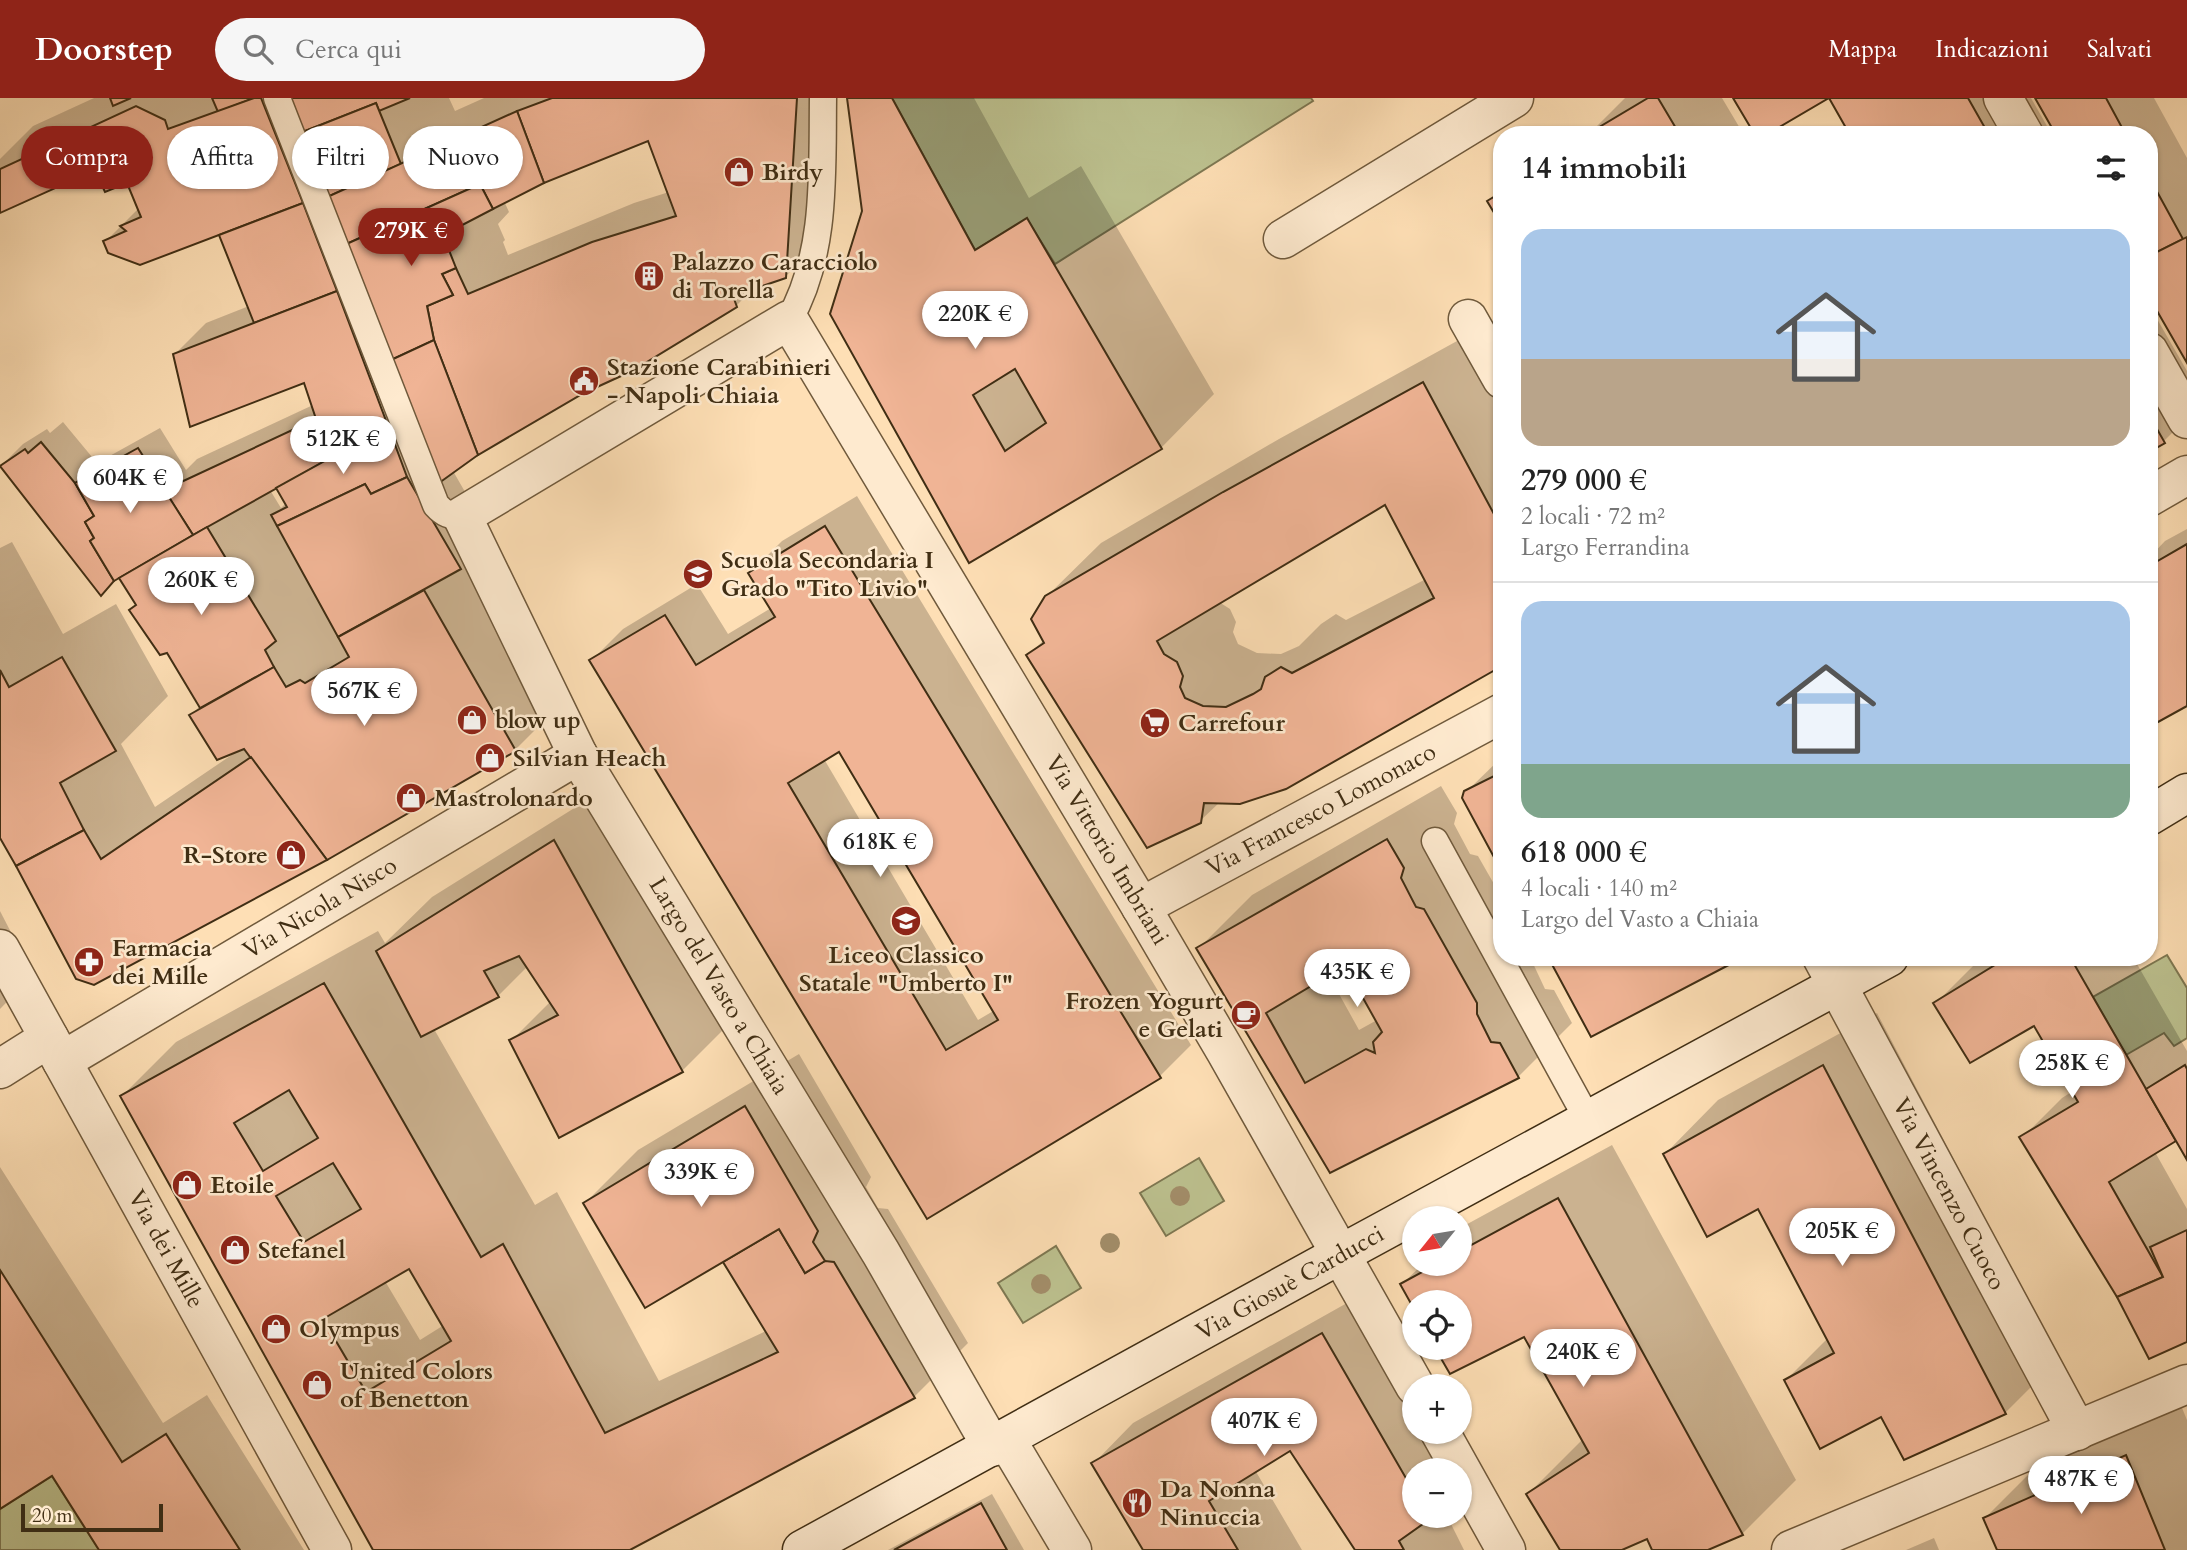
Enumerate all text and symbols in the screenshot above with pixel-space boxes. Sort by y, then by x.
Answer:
search box [215,18,705,81]
text: Doorstep [35,27,173,72]
icon: search [239,30,277,68]
text: Cerca qui [295,32,402,67]
text: Mappa [1828,33,1897,66]
text: Indicazioni [1935,33,2049,66]
text: Salvati [2087,33,2152,66]
chip: Compra [21,126,153,189]
chip: Affitta [167,126,278,189]
chip: Filtri [292,126,389,189]
chip: Nuovo [403,126,523,189]
text: 14 immobili [1521,148,1687,189]
icon: filters [2092,149,2130,187]
shop icon: Birdy [722,155,756,189]
place label: Birdy [762,156,824,189]
pin: 279K € [354,208,468,268]
text: 279K € [374,215,448,246]
place label: Palazzo Caracciolo di Torella [672,246,878,307]
building icon: Palazzo Caracciolo di Torella [632,259,666,293]
icon: home [1763,274,1889,400]
pin: 220K € [918,292,1032,351]
text: 220K € [938,298,1012,329]
place label: Stazione Carabinieri - Napoli Chiaia [607,351,831,412]
public building icon: Stazione Carabinieri - Napoli Chiaia [567,364,601,398]
pin: 512K € [286,416,400,476]
text: 512K € [306,423,380,454]
pin: 604K € [73,456,187,515]
text: 279 000 € [1521,460,1647,501]
text: 604K € [93,462,167,493]
text: 2 locali · 72 m² [1521,501,1665,532]
text: Largo Ferrandina [1521,532,1690,563]
place label: Scuola Secondaria I Grado "Tito Livio" [721,544,934,605]
school or university icon: Scuola Secondaria I Grado "Tito Livio" [681,557,715,591]
pin: 260K € [144,558,258,617]
text: 260K € [164,564,238,595]
icon: home [1763,646,1889,772]
pin: 567K € [307,668,421,728]
text: 567K € [327,675,401,706]
shop icon: blow up [455,703,489,737]
place label: blow up [495,704,581,737]
supermarket icon: Carrefour [1138,706,1172,740]
place label: Carrefour [1178,707,1285,740]
street label: Via Francesco Lomonaco [1200,735,1442,885]
shop icon: Silvian Heach [473,741,507,775]
place label: Silvian Heach [513,742,667,775]
street label: Via Vittorio Imbriani [1037,749,1177,951]
shop icon: Mastrolonardo [394,781,428,815]
place label: Mastrolonardo [434,782,593,815]
pin: 618K € [823,820,937,879]
text: 618K € [843,826,917,857]
text: 618 000 € [1521,832,1647,873]
shop icon: R-Store [274,838,308,872]
place label: R-Store [183,839,268,872]
street label: Via Nicola Nisco [237,849,403,967]
street label: Largo del Vasto a Chiaia [641,871,797,1101]
text: 4 locali · 140 m² [1521,873,1677,904]
school or university icon: Liceo Classico Statale "Umberto I" [889,904,923,938]
text: Largo del Vasto a Chiaia [1521,904,1759,935]
place label: Farmacia dei Mille [112,932,212,993]
place label: Liceo Classico Statale "Umberto I" [799,939,1013,1000]
pharmacy icon: Farmacia dei Mille [72,945,106,979]
pin: 435K € [1300,950,1414,1009]
text: 435K € [1320,956,1394,987]
place label: Frozen Yogurt e Gelati [1065,985,1224,1046]
cafe icon: Frozen Yogurt e Gelati [1229,998,1263,1032]
pin: 258K € [2015,1040,2129,1100]
text: 258K € [2035,1047,2109,1078]
street label: Via Vincenzo Cuoco [1884,1092,2014,1296]
pin: 339K € [644,1150,758,1209]
text: 339K € [664,1156,738,1187]
shop icon: Etoile [170,1168,204,1202]
place label: Etoile [210,1169,274,1202]
street label: Via dei Mille [120,1184,212,1314]
north arrow [1402,1206,1472,1276]
map controls [1402,1206,1472,1528]
pin: 205K € [1785,1208,1899,1268]
text: 205K € [1805,1215,1879,1246]
street label: Via Giosuè Carducci [1190,1217,1390,1348]
shop icon: Stefanel [218,1233,252,1267]
place label: Stefanel [258,1234,346,1267]
button: locate [1402,1290,1472,1360]
shop icon: Olympus [259,1312,293,1346]
place label: Olympus [299,1313,400,1346]
pin: 240K € [1526,1330,1640,1389]
text: 240K € [1546,1336,1620,1367]
place label: United Colors of Benetton [340,1355,493,1416]
shop icon: United Colors of Benetton [300,1368,334,1402]
button: + [1402,1374,1472,1444]
pin: 407K € [1207,1398,1321,1458]
text: 407K € [1227,1405,1301,1436]
pin: 487K € [2024,1456,2138,1516]
button: − [1402,1458,1472,1528]
text: 487K € [2044,1463,2118,1494]
place label: Da Nonna Ninuccia [1160,1473,1276,1534]
restaurant icon: Da Nonna Ninuccia [1120,1486,1154,1520]
scale bar [21,1501,163,1533]
text: 20 m [32,1503,73,1529]

